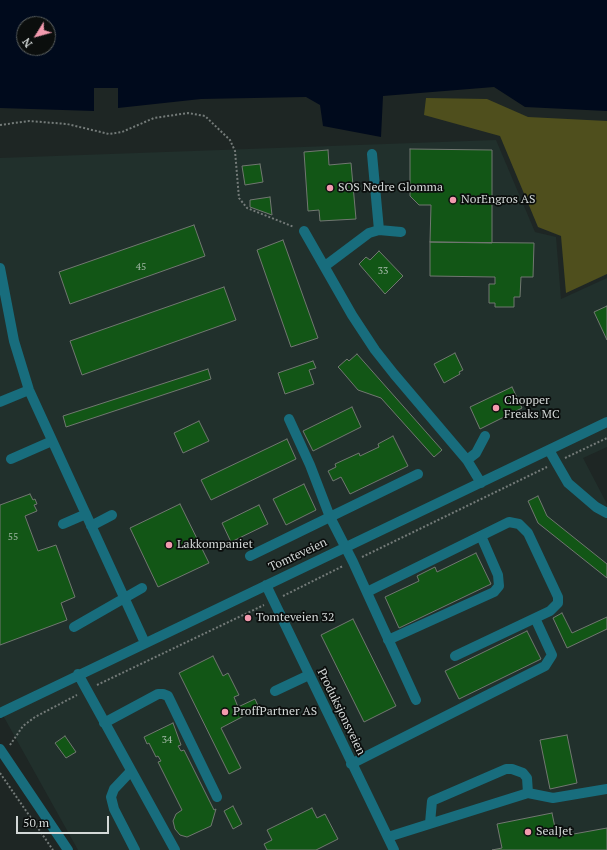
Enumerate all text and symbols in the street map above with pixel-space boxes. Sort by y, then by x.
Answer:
north arrow [16,16,56,56]
text: N [19,35,35,50]
place label: SOS Nedre Glomma [338,181,443,195]
marker: SOS Nedre Glomma [325,183,335,193]
place label: NorEngros AS [461,193,535,207]
marker: NorEngros AS [448,195,458,205]
house number: 45 [136,261,146,273]
house number: 33 [378,265,388,277]
place label: Chopper Freaks MC [504,394,560,422]
marker: Chopper Freaks MC [491,403,501,413]
house number: 55 [8,531,18,543]
street label: Tomteveien [267,535,329,575]
place label: Lakkompaniet [177,538,253,552]
marker: Lakkompaniet [164,540,174,550]
place label: Tomteveien 32 [256,611,334,625]
marker: Tomteveien 32 [243,613,253,623]
street label: Produksjonsveien [314,666,368,758]
place label: ProffPartner AS [233,705,317,719]
marker: ProffPartner AS [220,707,230,717]
house number: 34 [162,734,172,746]
scale bar [18,808,111,834]
text: 50 m [23,815,49,830]
place label: SealJet [536,825,573,839]
marker: SealJet [523,827,533,837]

